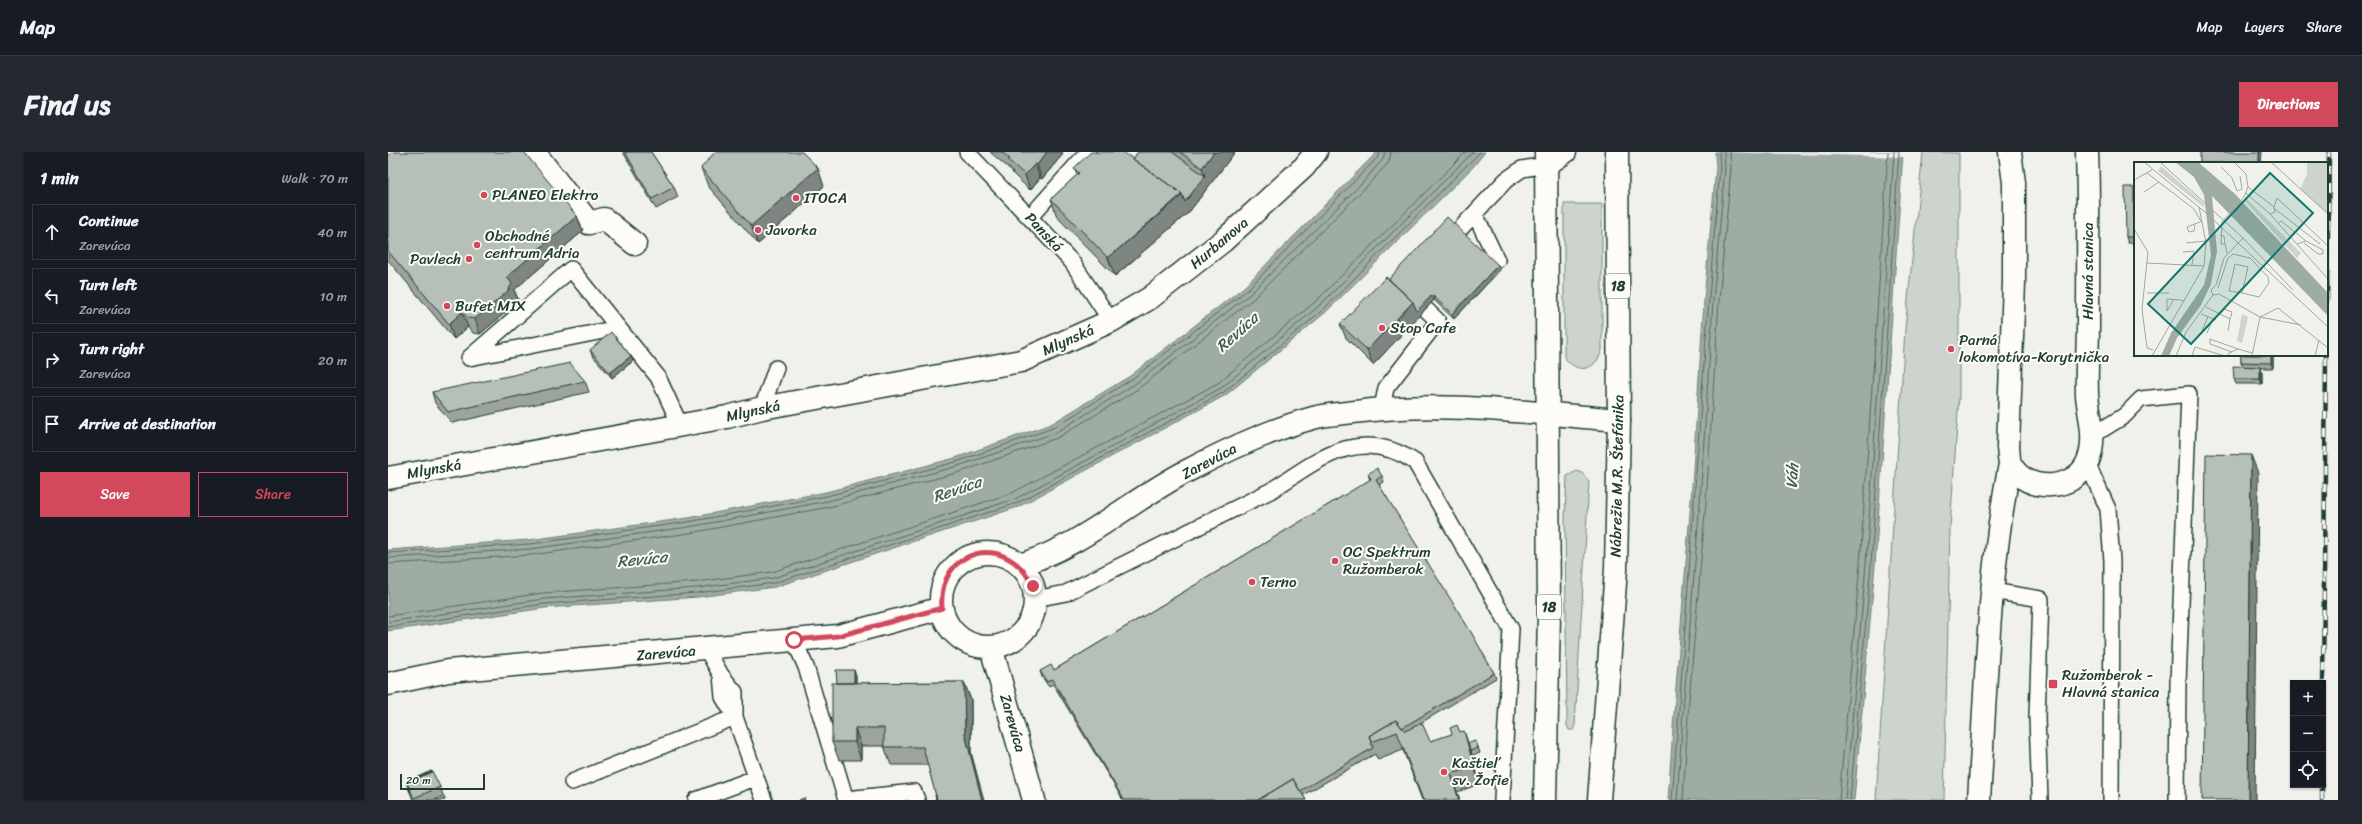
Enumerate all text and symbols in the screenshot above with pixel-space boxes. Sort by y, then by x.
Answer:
text: Map [20,11,55,44]
text: Map [2197,15,2222,40]
text: Layers [2244,15,2284,40]
text: Share [2306,15,2342,40]
text: Find us [24,80,111,129]
button: Directions [2239,82,2338,127]
inset map [2134,162,2328,356]
text: 1 min [40,163,79,193]
text: Walk · 70 m [282,167,348,190]
place label: PLANEO Elektro [492,182,599,208]
place label: ITOCA [803,185,847,211]
marker: PLANEO Elektro [479,190,489,200]
marker: ITOCA [791,193,801,203]
street label: Panská [1018,206,1070,258]
text: Continue [79,208,139,234]
street label: Hurbanova [1184,210,1255,276]
place label: Javorka [765,217,817,243]
icon: ahead [41,221,63,243]
text: 40 m [317,221,347,244]
street label: Hlavná stanica [2075,222,2101,320]
place label: Obchodné centrum Adria [485,223,580,266]
marker: Javorka [753,225,763,235]
text: Zarevúca [79,234,131,257]
marker: Obchodné centrum Adria [472,240,482,250]
place label: Pavlech [410,246,461,272]
marker: Pavlech [464,254,474,264]
text: Turn left [79,272,137,298]
road number: 18 [1606,274,1630,298]
icon: left [41,285,63,307]
text: 10 m [320,285,347,308]
place label: Bufet MIX [455,293,526,319]
text: Zarevúca [79,298,131,321]
marker: Bufet MIX [442,301,452,311]
water label: Revúca [1209,303,1267,359]
place label: Stop Cafe [1390,315,1456,341]
street label: Mlynská [1038,317,1099,363]
marker: Stop Cafe [1377,323,1387,333]
place label: Parná lokomotíva-Korytnička [1959,327,2110,370]
text: Turn right [79,336,144,362]
marker: Parná lokomotíva-Korytnička [1946,344,1956,354]
icon: right [41,349,63,371]
text: 20 m [318,349,347,372]
text: Zarevúca [79,362,131,385]
street label: Mlynská [723,392,783,429]
street label: Nábrežie M.R. Štefánika [1603,394,1631,557]
text: Arrive at destination [79,411,216,437]
icon: arrive [41,413,63,435]
street label: Zarevúca [1177,435,1242,486]
street label: Mlynská [405,451,464,487]
water label: Váh [1777,461,1807,489]
water label: Revúca [929,467,987,511]
button: Save [40,472,190,517]
button: Share [198,472,348,517]
place label: OC Spektrum Ružomberok [1343,539,1431,582]
water label: Revúca [616,542,670,576]
marker: OC Spektrum Ružomberok [1330,556,1340,566]
place label: Terno [1260,569,1297,595]
route end [1024,577,1042,595]
marker: Terno [1247,577,1257,587]
road number: 18 [1537,595,1561,619]
route start [785,631,803,649]
street label: Zarevúca [635,637,697,669]
place label: Ružomberok - Hlavná stanica [2062,662,2160,705]
marker: Ružomberok - Hlavná stanica [2047,678,2059,690]
map controls [2290,680,2326,788]
button: + [2290,680,2326,716]
street label: Zarevúca [992,691,1034,756]
button: − [2290,716,2326,752]
place label: Kaštieľ sv. Žofie [1451,750,1509,793]
button: locate [2290,752,2326,788]
marker: Kaštieľ sv. Žofie [1439,767,1449,777]
text: 20 m [406,771,431,790]
scale bar [400,772,485,791]

